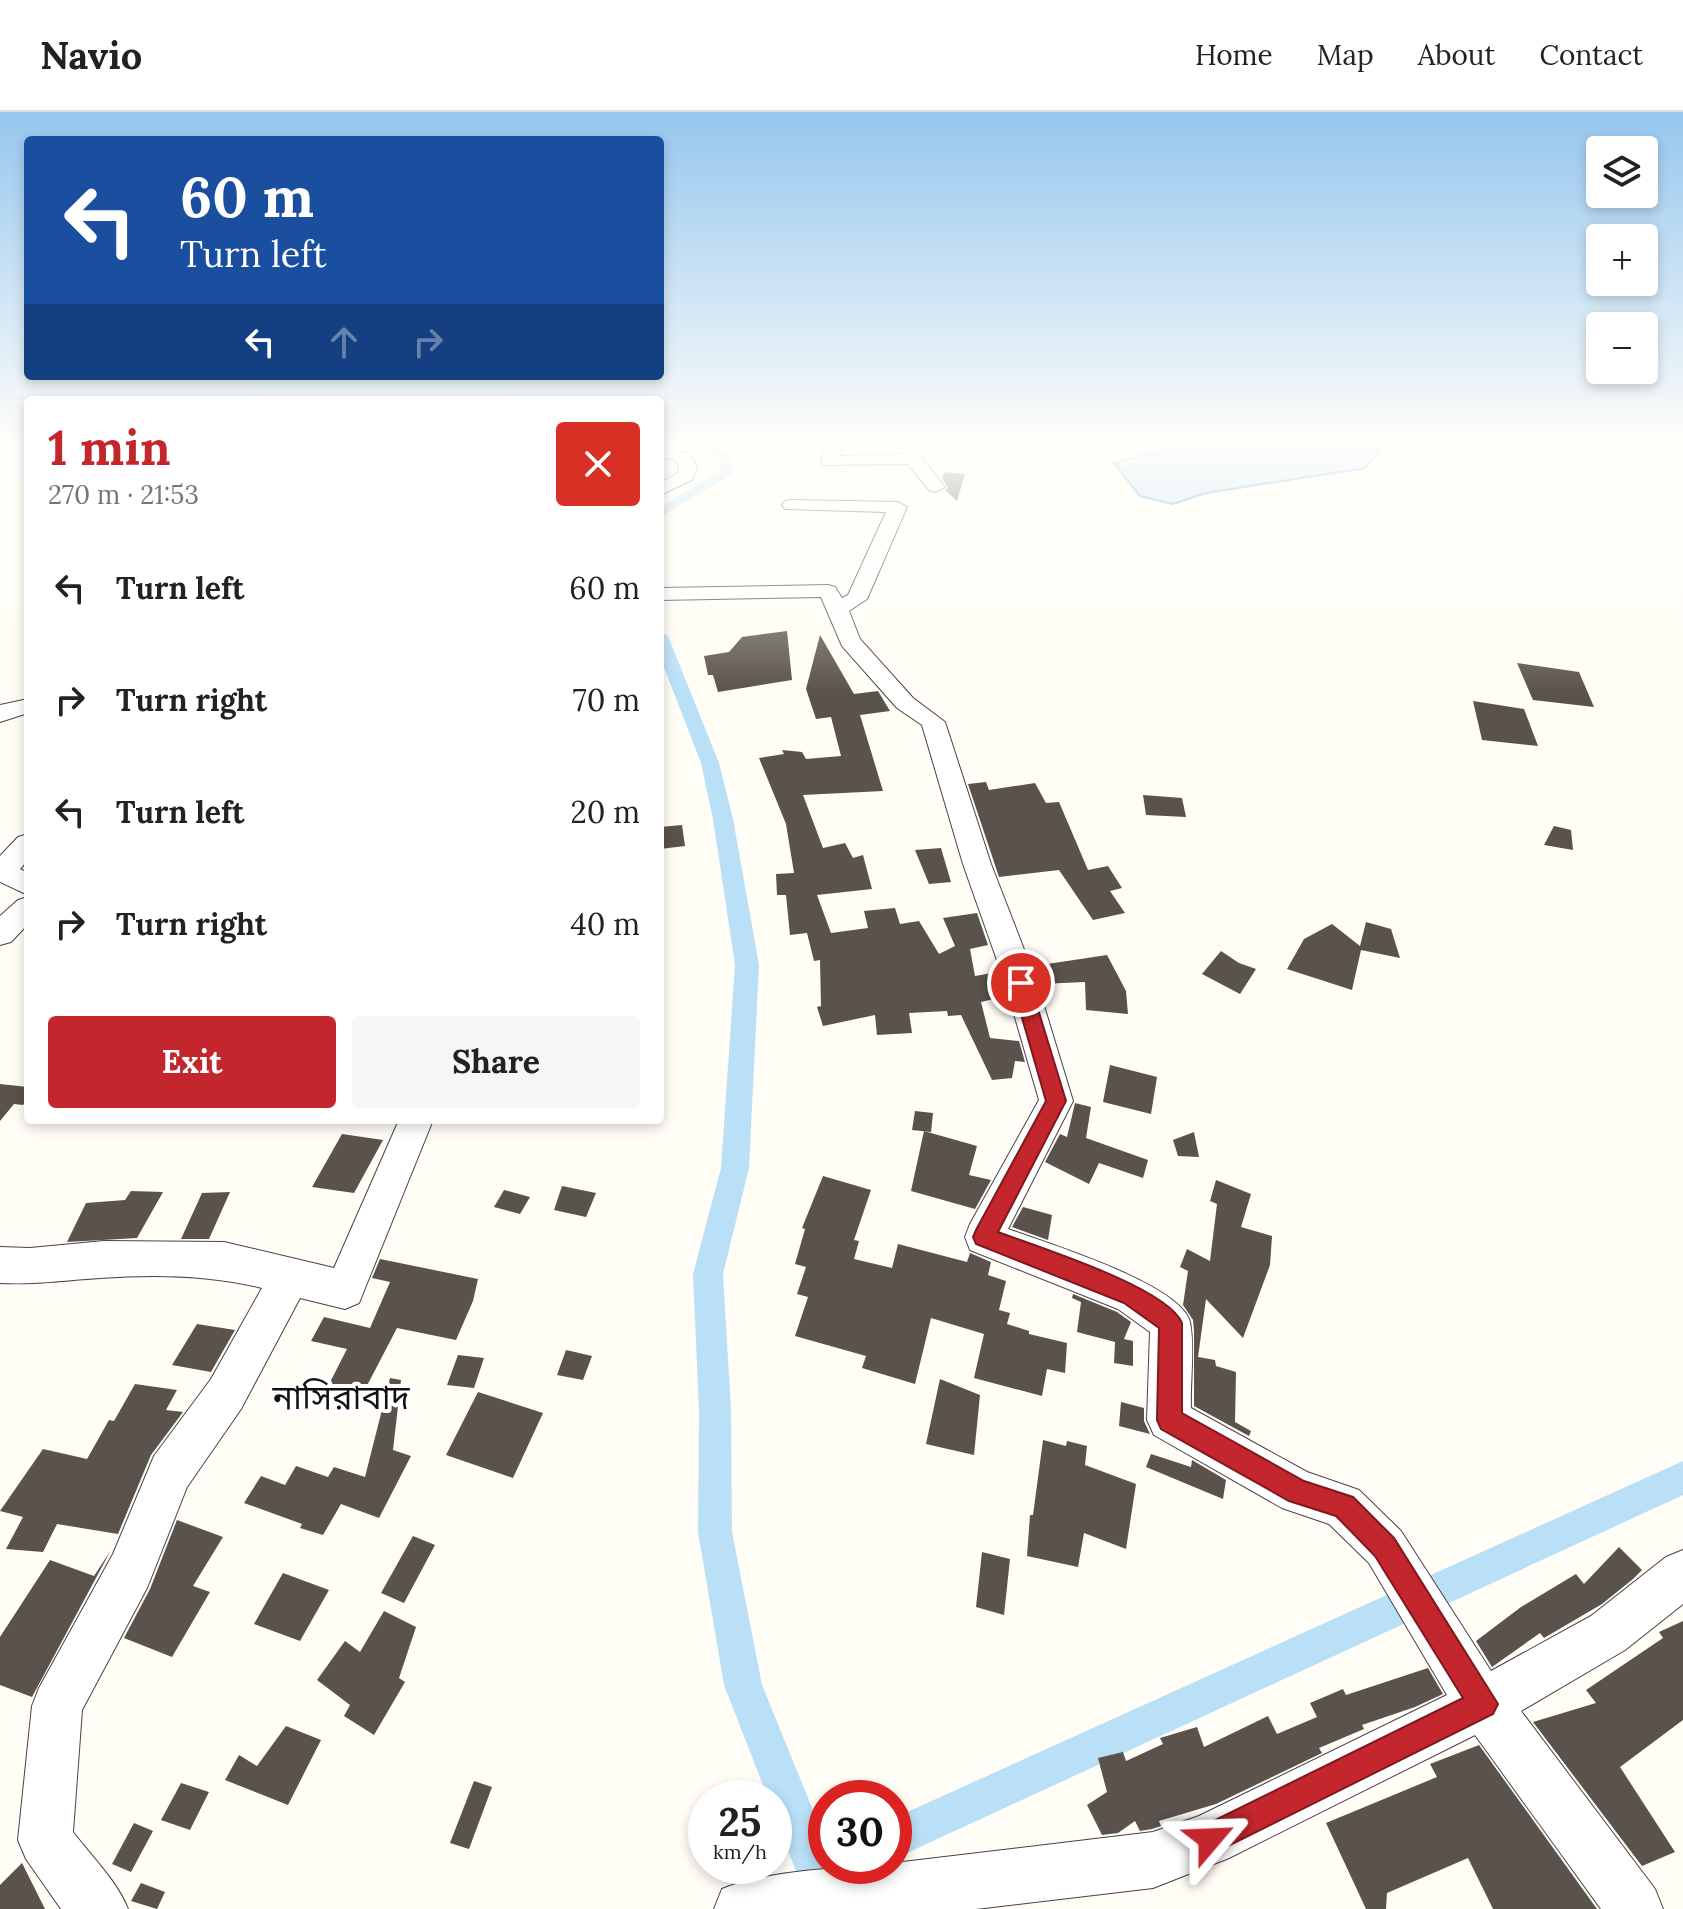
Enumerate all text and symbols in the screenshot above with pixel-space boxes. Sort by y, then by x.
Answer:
text: Navio [40,31,142,79]
text: Home [1195,37,1273,73]
text: Map [1317,37,1374,73]
text: About [1418,37,1495,73]
text: Contact [1539,37,1643,73]
map controls [1586,136,1658,384]
button: layers [1586,136,1658,208]
text: 60 m [180,161,314,232]
icon: left [48,168,152,272]
button: + [1586,224,1658,296]
text: Turn left [180,231,327,277]
button: − [1586,312,1658,384]
icon: left [238,320,282,364]
icon: ahead [322,320,366,364]
icon: right [406,320,450,364]
text: 1 min [48,417,171,478]
button: close [556,422,640,506]
text: 270 m · 21:53 [48,478,199,511]
icon: left [48,566,92,610]
text: Turn left [116,569,244,607]
text: 60 m [569,569,640,607]
icon: right [48,678,92,722]
text: Turn right [116,681,267,719]
text: 70 m [573,681,640,719]
icon: left [48,790,92,834]
text: Turn left [116,793,244,831]
text: 20 m [571,793,640,831]
icon: right [48,902,92,946]
text: Turn right [116,905,267,943]
text: 40 m [570,905,640,943]
pin [987,949,1055,1017]
icon: arrive [999,961,1043,1005]
button: Exit [48,1016,336,1108]
button: Share [352,1016,640,1108]
district label: নাসিরাবাদ [271,1375,411,1418]
speed limit sign: 30 [808,1780,912,1884]
text: 25 [719,1796,761,1847]
position arrow [1168,1797,1252,1881]
text: km/h [713,1839,767,1864]

